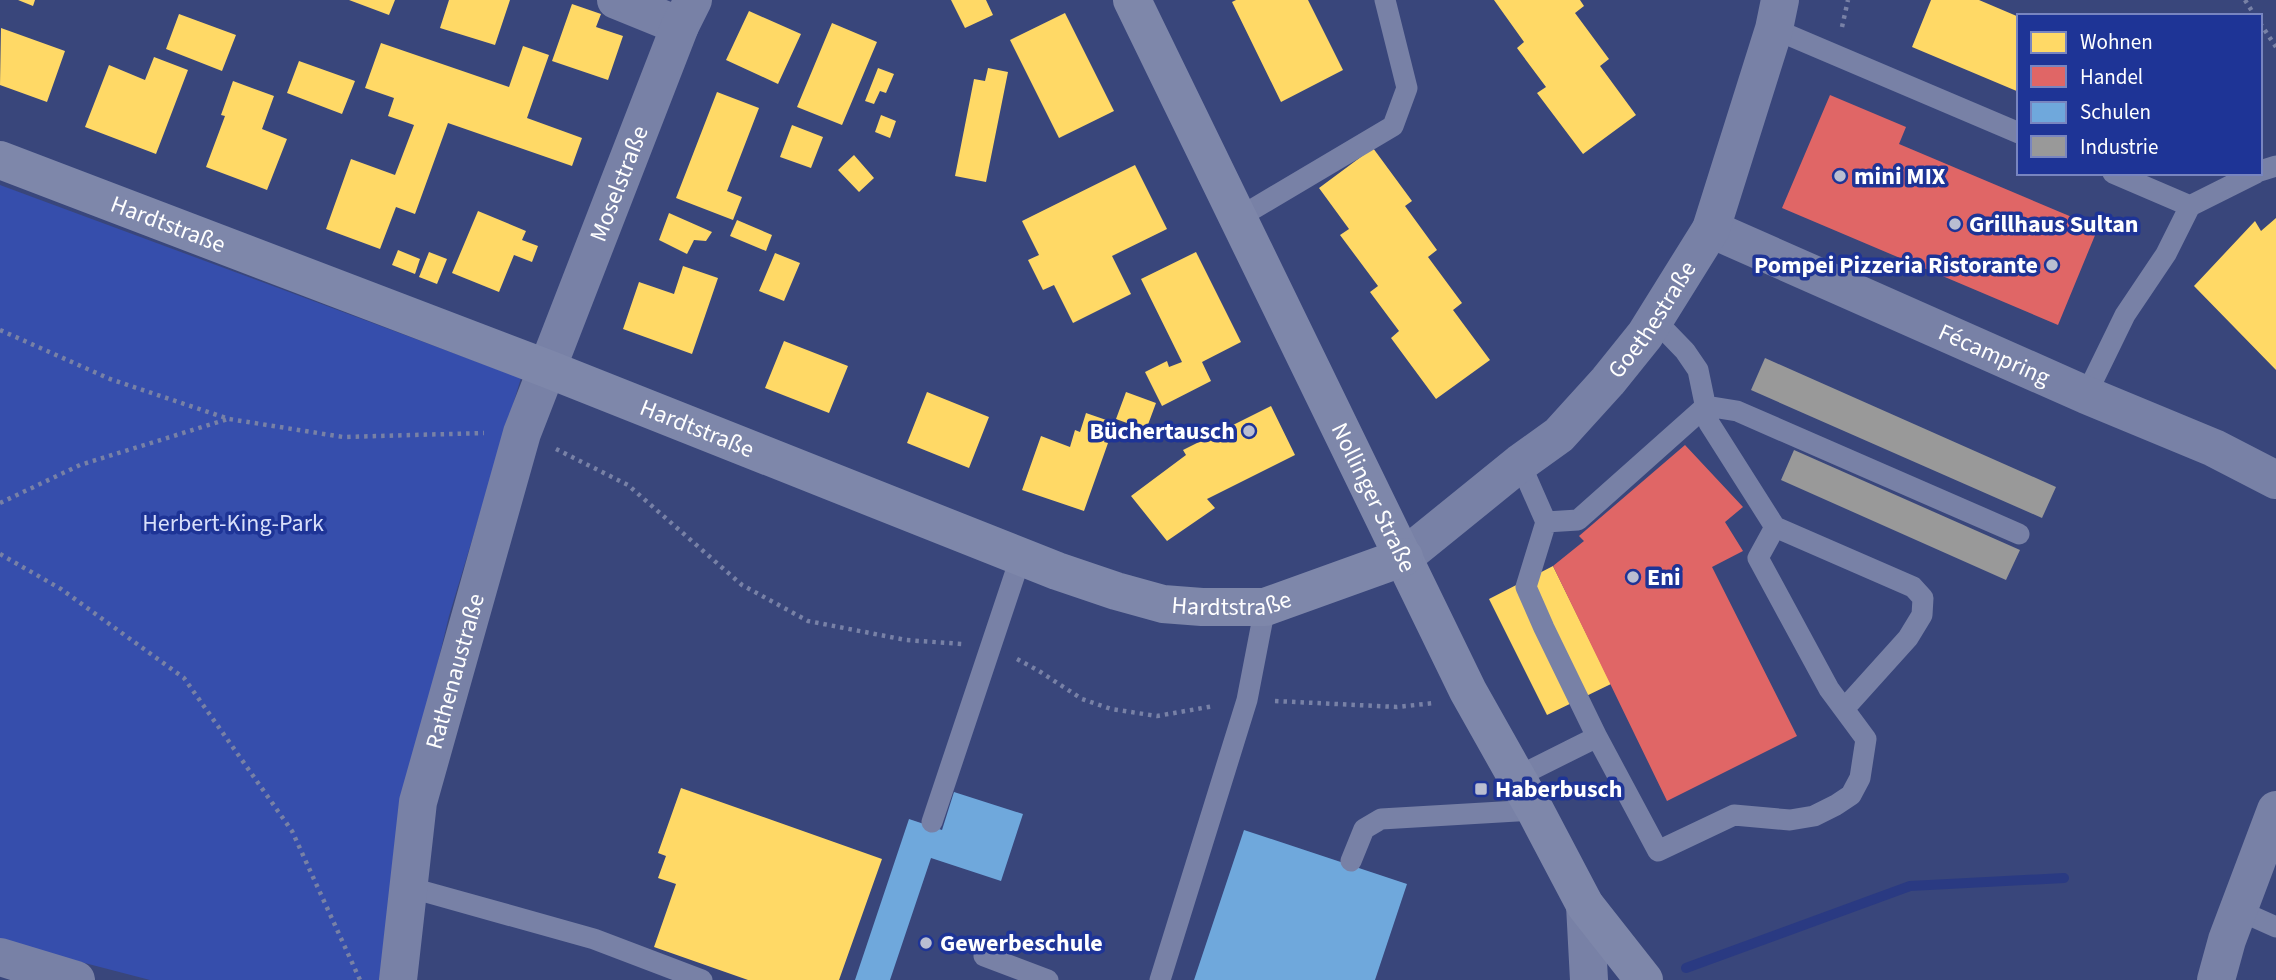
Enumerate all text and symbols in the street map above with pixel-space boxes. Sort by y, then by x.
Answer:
legend [2017,14,2262,175]
text: Wohnen [2080,27,2153,57]
text: Handel [2080,62,2143,92]
text: Schulen [2080,97,2151,127]
street label: Moselstraße [580,121,657,247]
text: Industrie [2080,132,2158,162]
place label: mini MIX [1854,159,1946,194]
marker: mini MIX [1832,168,1848,184]
street label: Hardtstraße [106,186,231,262]
place label: Grillhaus Sultan [1969,207,2139,242]
marker: Grillhaus Sultan [1947,216,1963,232]
place label: Pompei Pizzeria Ristorante [1754,248,2038,283]
street label: Goethestraße [1599,254,1705,386]
marker: Pompei Pizzeria Ristorante [2044,257,2060,273]
street label: Fécampring [1933,314,2056,395]
street label: Hardtstraße [635,390,760,467]
place label: Büchertausch [1089,414,1235,449]
street label: Nollinger Straße [1323,417,1425,578]
marker: Büchertausch [1241,423,1257,439]
park label: Herbert-King-Park [142,506,324,541]
place label: Eni [1647,560,1681,595]
marker: Eni [1625,569,1641,585]
street label: Hardtstraße [1170,581,1296,625]
street label: Rathenaustraße [416,589,493,753]
place label: Haberbusch [1495,772,1623,807]
marker: Haberbusch [1473,781,1489,797]
place label: Gewerbeschule [940,926,1103,961]
marker: Gewerbeschule [918,935,934,951]

